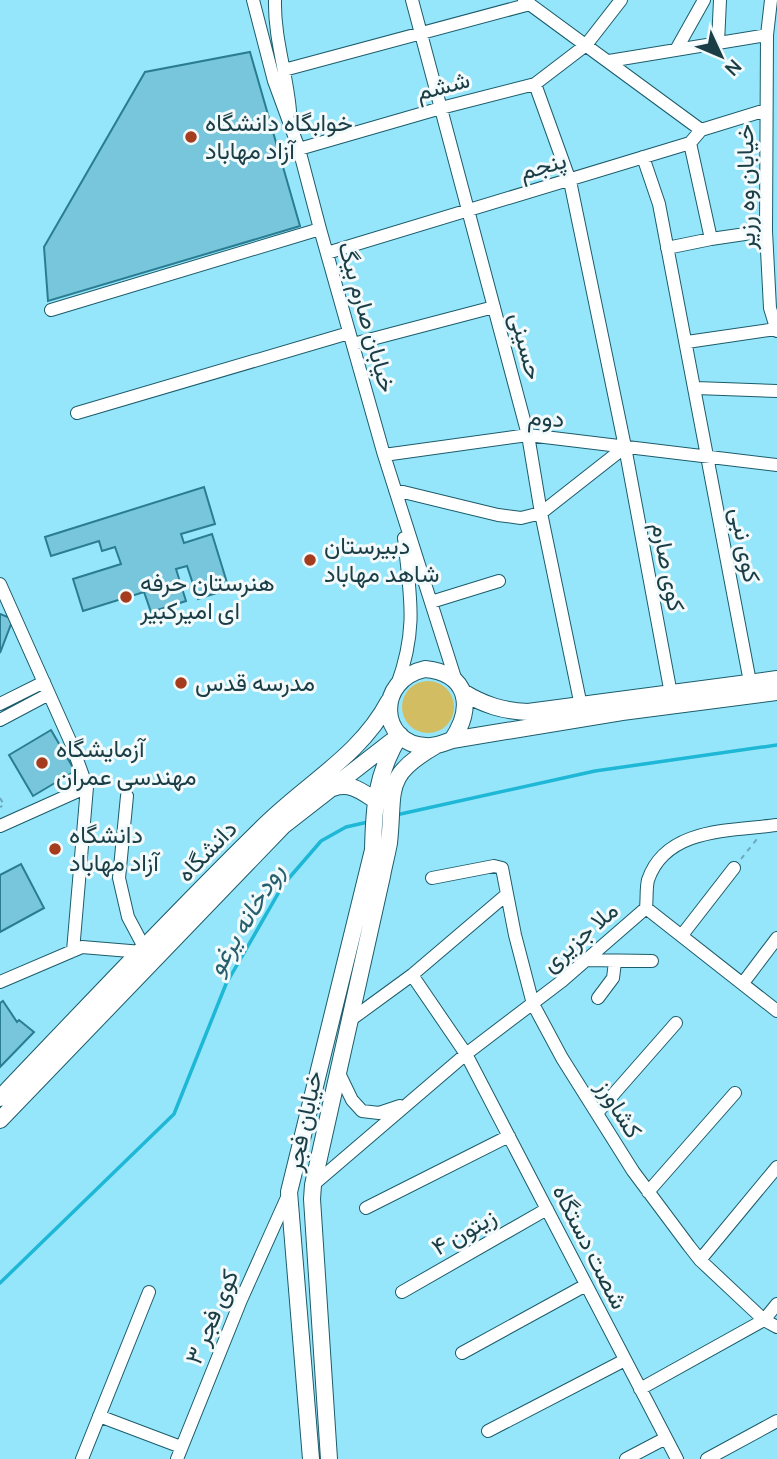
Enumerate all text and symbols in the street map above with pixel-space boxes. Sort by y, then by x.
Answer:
north arrow [686,21,756,91]
text: N [719,54,747,82]
street label: ششم [412,62,473,108]
place label: خوابگاه دانشگاه آزاد مهاباد [205,105,353,166]
street label: خیابان وه رزیر [727,124,762,251]
marker: خوابگاه دانشگاه آزاد مهاباد [183,129,199,145]
street label: پنجم [515,142,570,188]
street label: خیابان صارم بیگ [330,237,406,396]
street label: حسینی [503,308,552,383]
street label: دوم [527,399,565,435]
street label: کوی نبی [723,504,770,585]
street label: کوی صارم [644,519,694,614]
place label: دبیرستان شاهد مهاباد [324,528,439,589]
marker: دبیرستان شاهد مهاباد [302,552,318,568]
place label: هنرستان حرفه ای امیرکبیر [139,565,275,626]
marker: هنرستان حرفه ای امیرکبیر [118,589,134,605]
place label: مدرسه قدس [195,665,315,698]
marker: مدرسه قدس [173,675,189,691]
place label: آزمایشگاه مهندسی عمران [56,731,197,792]
marker: آزمایشگاه مهندسی عمران [34,755,50,771]
street label: دانشگاه [168,812,243,888]
place label: دانشگاه آزاد مهاباد [69,817,161,878]
marker: دانشگاه آزاد مهاباد [47,841,63,857]
water label: رودخانه یرغو [197,856,292,981]
street label: ملا جزیری [534,893,625,978]
street label: خیابان فجر [276,1067,329,1175]
street label: کشاورز [589,1072,651,1144]
street label: شصت دستگاه [546,1178,637,1314]
street label: زیتون ۴ [425,1199,502,1262]
street label: کوی فجر ۳ [176,1264,245,1369]

